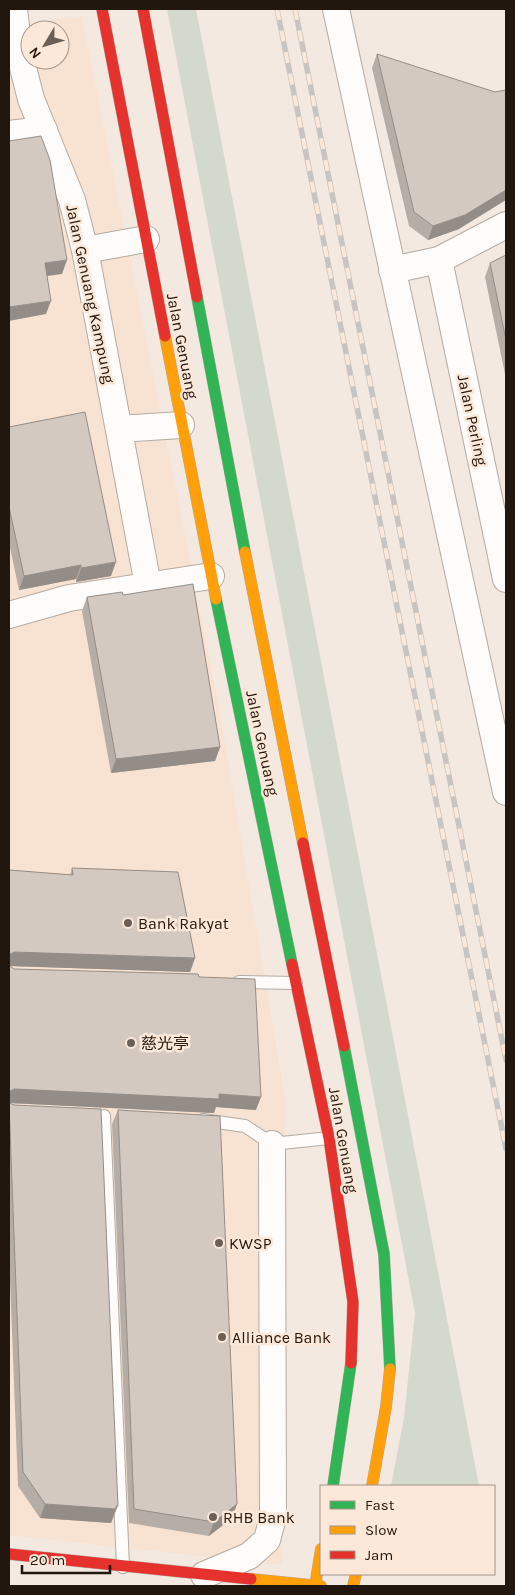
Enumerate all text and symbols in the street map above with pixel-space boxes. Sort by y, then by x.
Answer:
north arrow [20,20,70,70]
text: N [25,44,45,62]
street label: Jalan Genuang Kampung [62,203,119,385]
street label: Jalan Genuang [163,292,202,401]
street label: Jalan Perling [454,373,491,467]
street label: Jalan Genuang [242,689,283,798]
place label: Bank Rakyat [138,914,229,933]
marker: Bank Rakyat [122,917,134,929]
place label: 慈光亭 [141,1034,189,1053]
marker: 慈光亭 [125,1037,137,1049]
street label: Jalan Genuang [325,1086,362,1195]
place label: KWSP [229,1234,272,1253]
marker: KWSP [213,1237,225,1249]
place label: Alliance Bank [232,1328,331,1347]
marker: Alliance Bank [216,1331,228,1343]
legend [320,1485,495,1575]
text: Fast [365,1496,395,1514]
place label: RHB Bank [223,1508,295,1527]
marker: RHB Bank [207,1511,219,1523]
text: Slow [365,1521,397,1539]
scale bar [22,1542,110,1574]
text: Jam [365,1546,393,1564]
text: 20 m [30,1551,65,1569]

